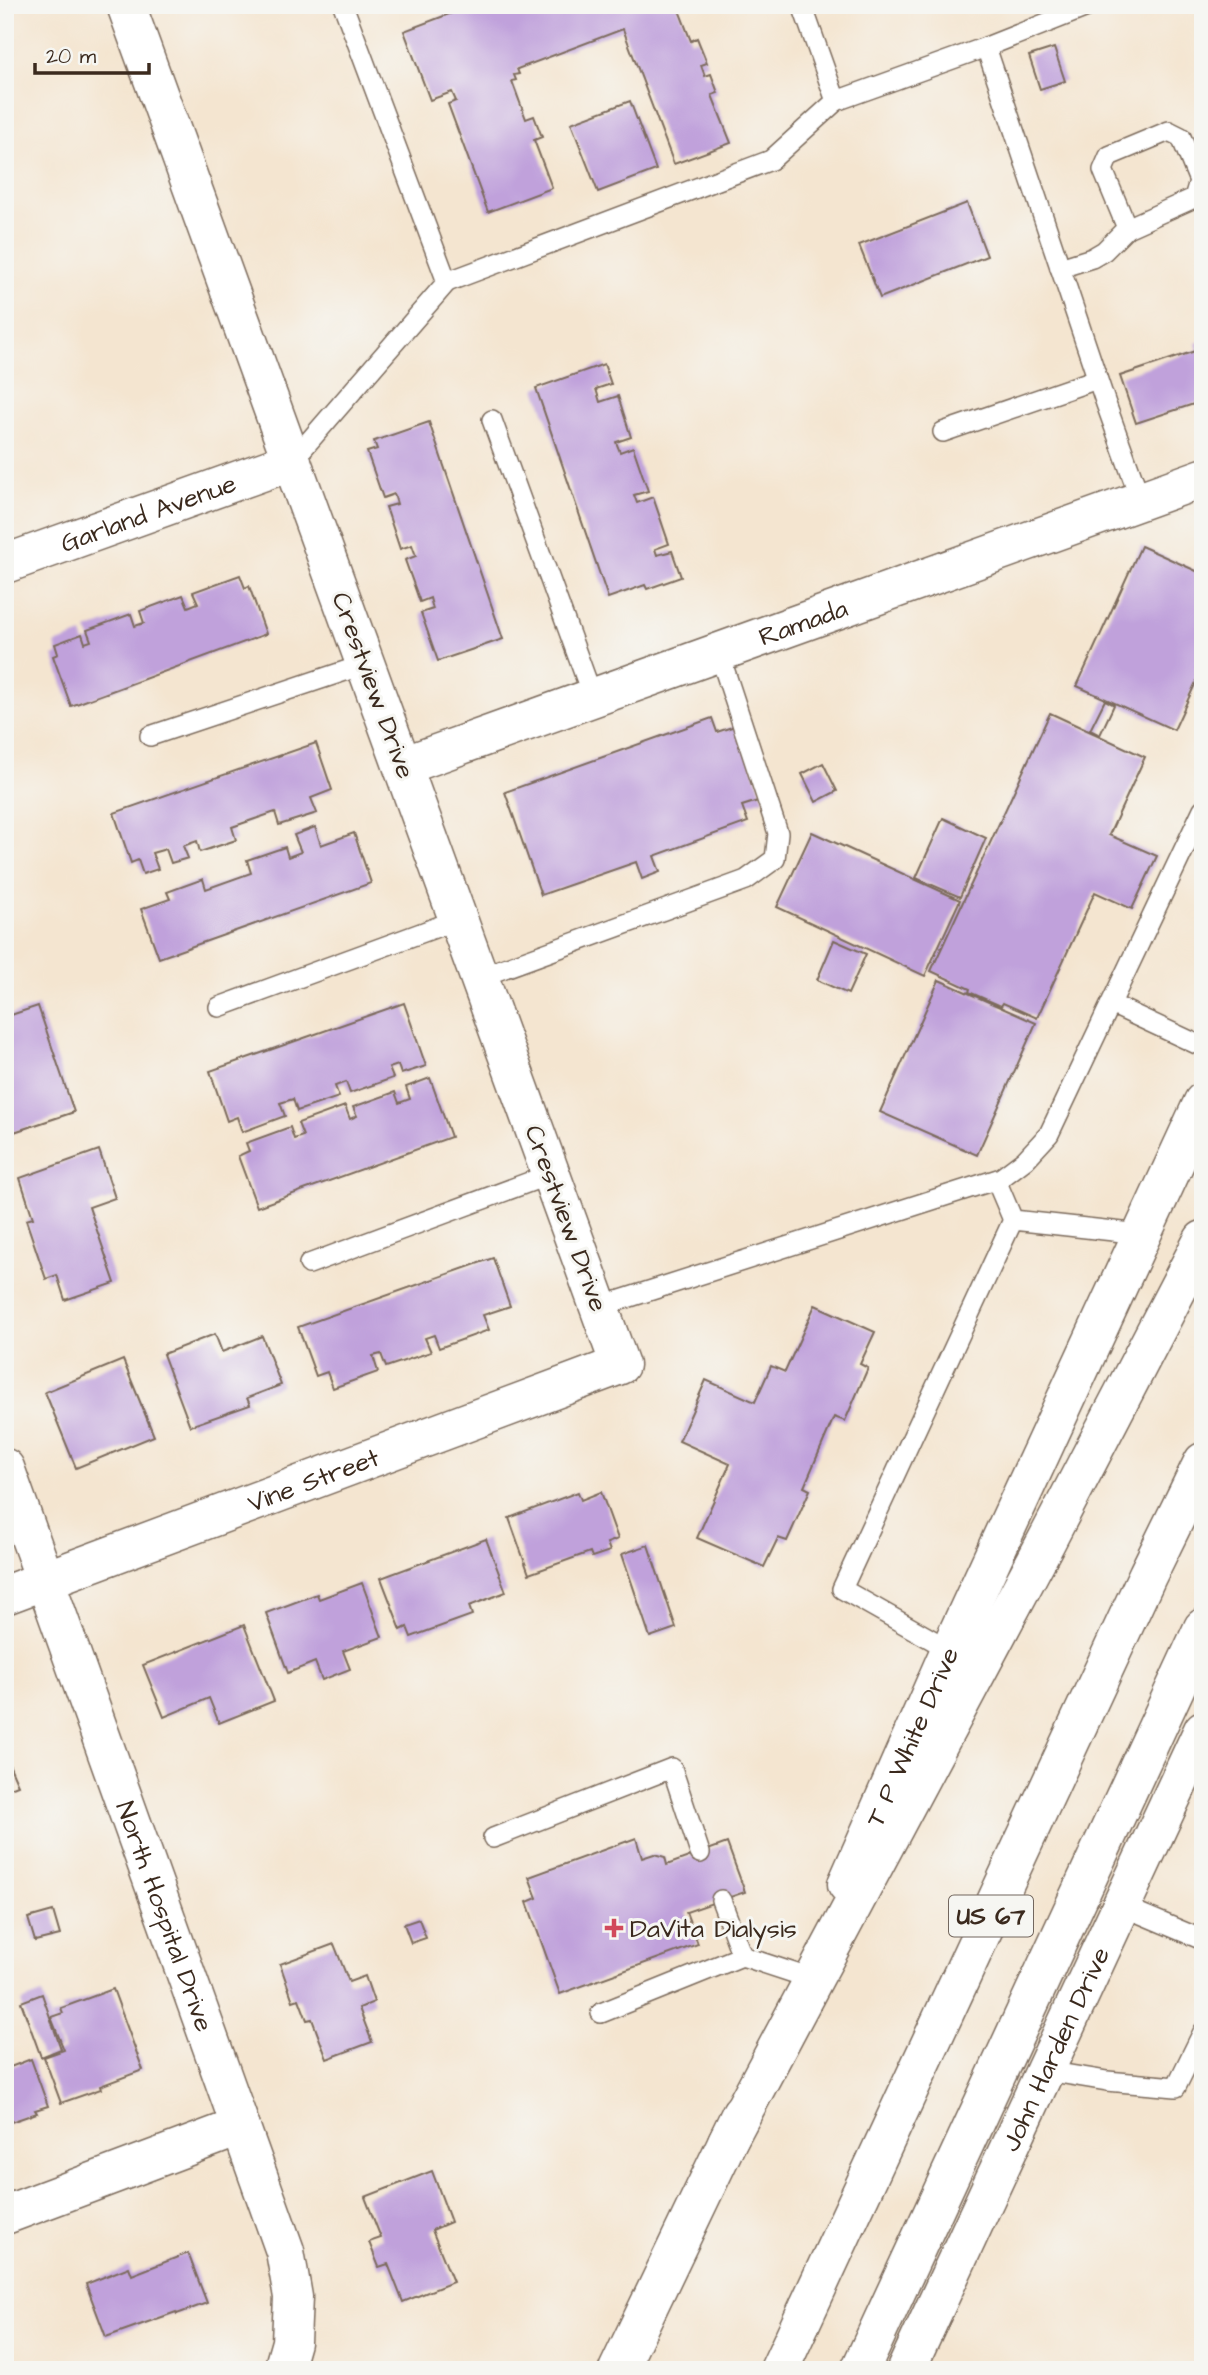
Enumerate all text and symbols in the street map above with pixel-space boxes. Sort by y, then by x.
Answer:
scale bar [35,32,149,76]
text: 20 m [46,42,97,71]
street label: Garland Avenue [56,466,241,562]
street label: Crestview Drive [323,587,423,784]
street label: Ramada [754,590,853,655]
street label: Crestview Drive [516,1120,616,1317]
street label: Vine Street [243,1439,385,1522]
street label: T P White Drive [857,1642,968,1832]
street label: North Hospital Drive [107,1797,222,2037]
road number: US 67 [949,1896,1033,1937]
place label: DaVita Dialysis [630,1911,797,1949]
marker: DaVita Dialysis [604,1918,624,1938]
street label: John Harden Drive [993,1941,1119,2157]

